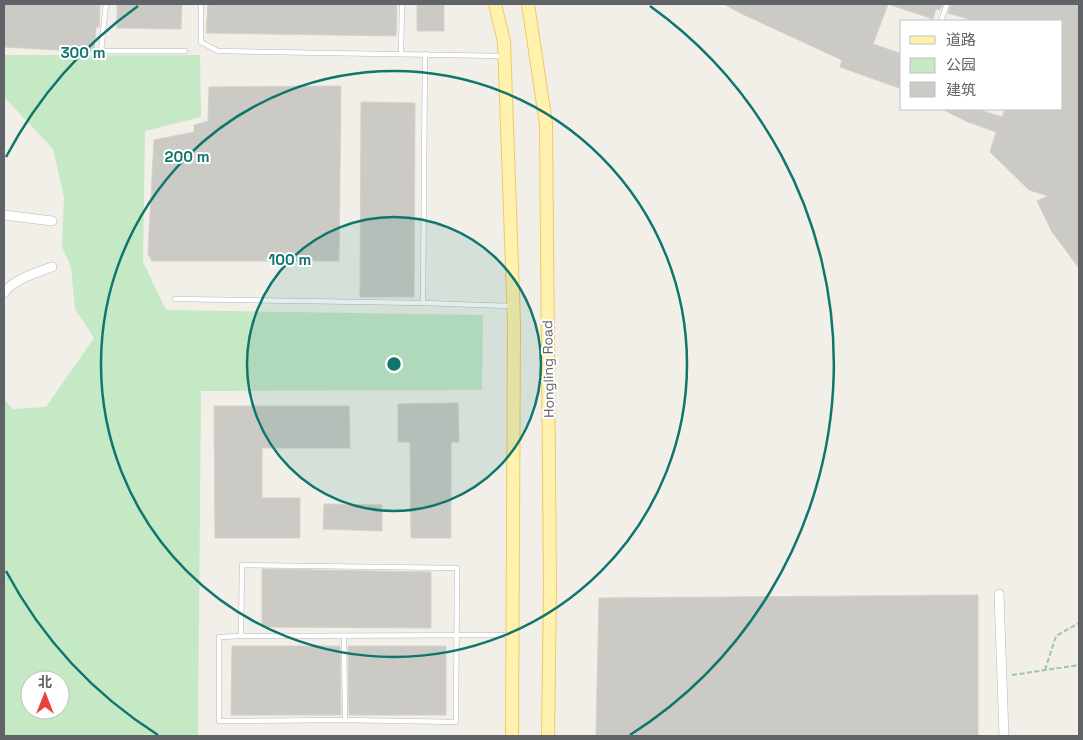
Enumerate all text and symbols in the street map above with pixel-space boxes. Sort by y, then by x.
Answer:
legend [900,20,1063,110]
text: 道路 [946,30,976,49]
text: 300 m [60,43,106,62]
text: 公园 [946,55,976,74]
text: 建筑 [946,80,976,99]
text: 200 m [165,147,209,166]
text: 100 m [269,250,311,269]
street label: Hongling Road [538,320,558,418]
centre of rings [385,355,403,373]
north arrow [20,670,70,720]
text: 北 [38,673,52,691]

